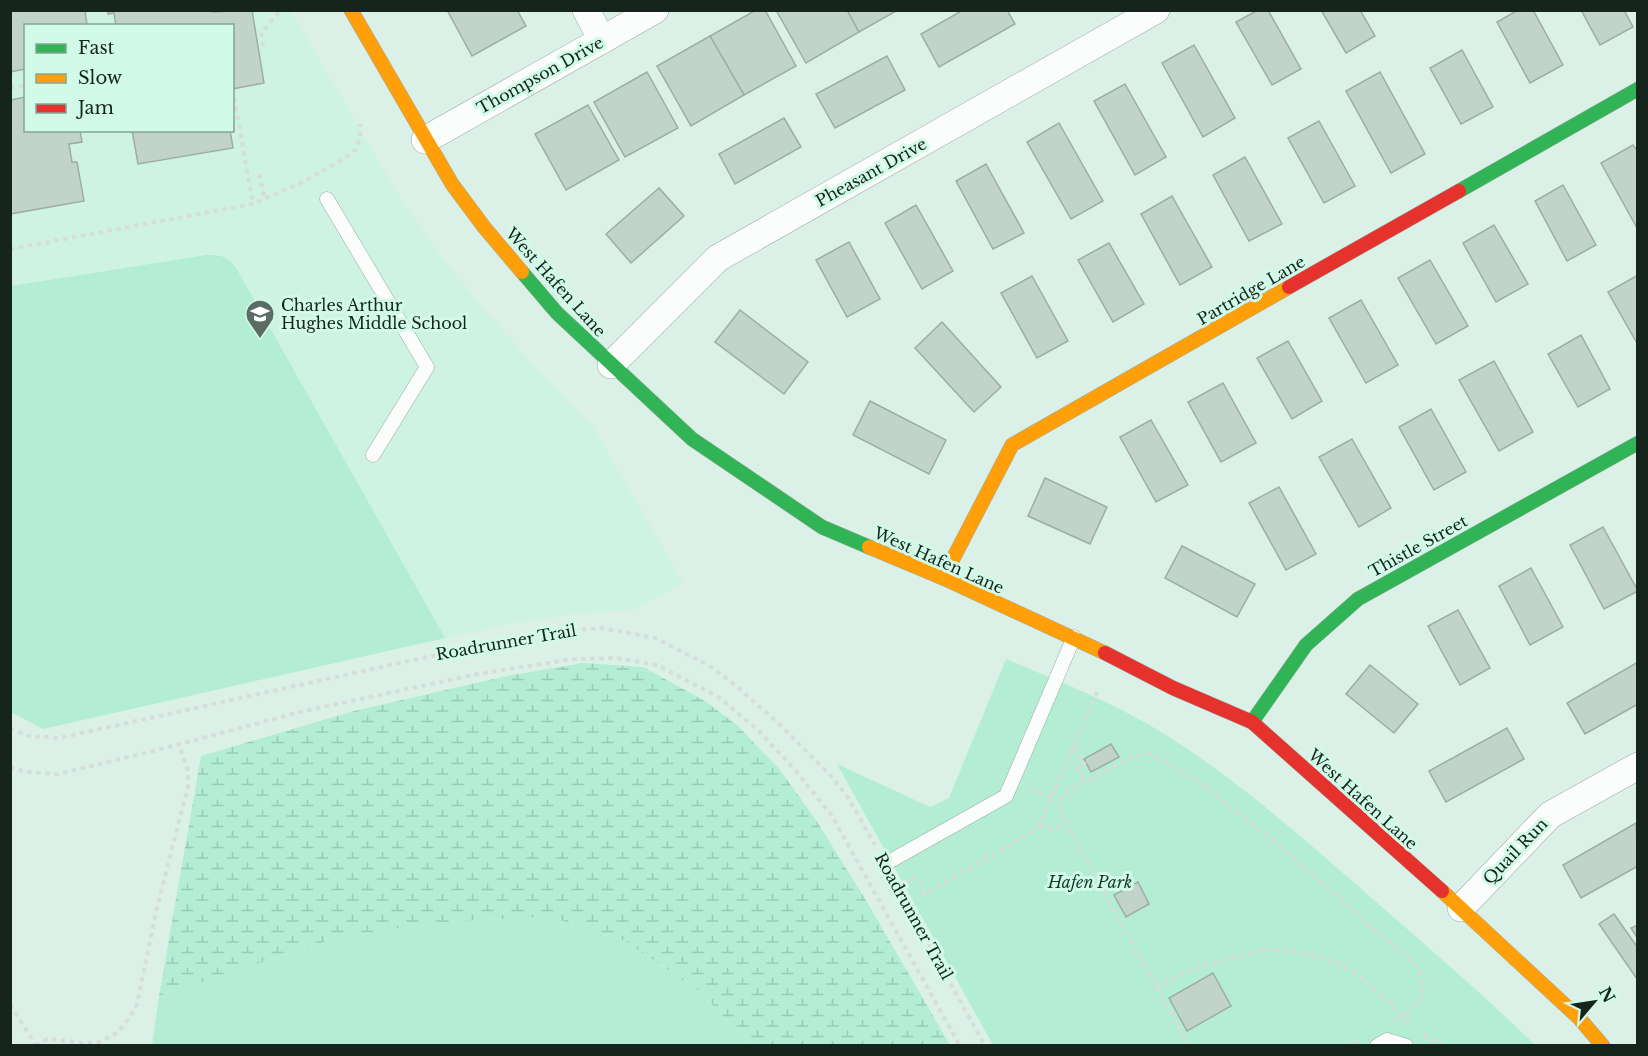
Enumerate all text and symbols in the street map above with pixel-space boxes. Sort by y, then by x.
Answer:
legend [24,24,234,132]
street label: Thompson Drive [473,32,607,118]
text: Fast [78,37,115,59]
text: Slow [78,67,123,89]
text: Jam [76,97,114,119]
street label: Pheasant Drive [812,133,930,211]
street label: West Hafen Lane [501,222,610,341]
street label: Partridge Lane [1194,251,1308,329]
place label: Charles Arthur Hughes Middle School [281,295,467,333]
school or university icon: Charles Arthur Hughes Middle School [244,298,276,340]
street label: Thistle Street [1365,511,1471,581]
street label: West Hafen Lane [870,522,1007,598]
street label: Roadrunner Trail [434,620,578,664]
street label: West Hafen Lane [1303,744,1422,853]
street label: Quail Run [1479,814,1551,888]
street label: Roadrunner Trail [871,849,957,983]
park label: Hafen Park [1047,872,1132,892]
north arrow [1564,972,1624,1032]
text: N [1595,983,1620,1006]

